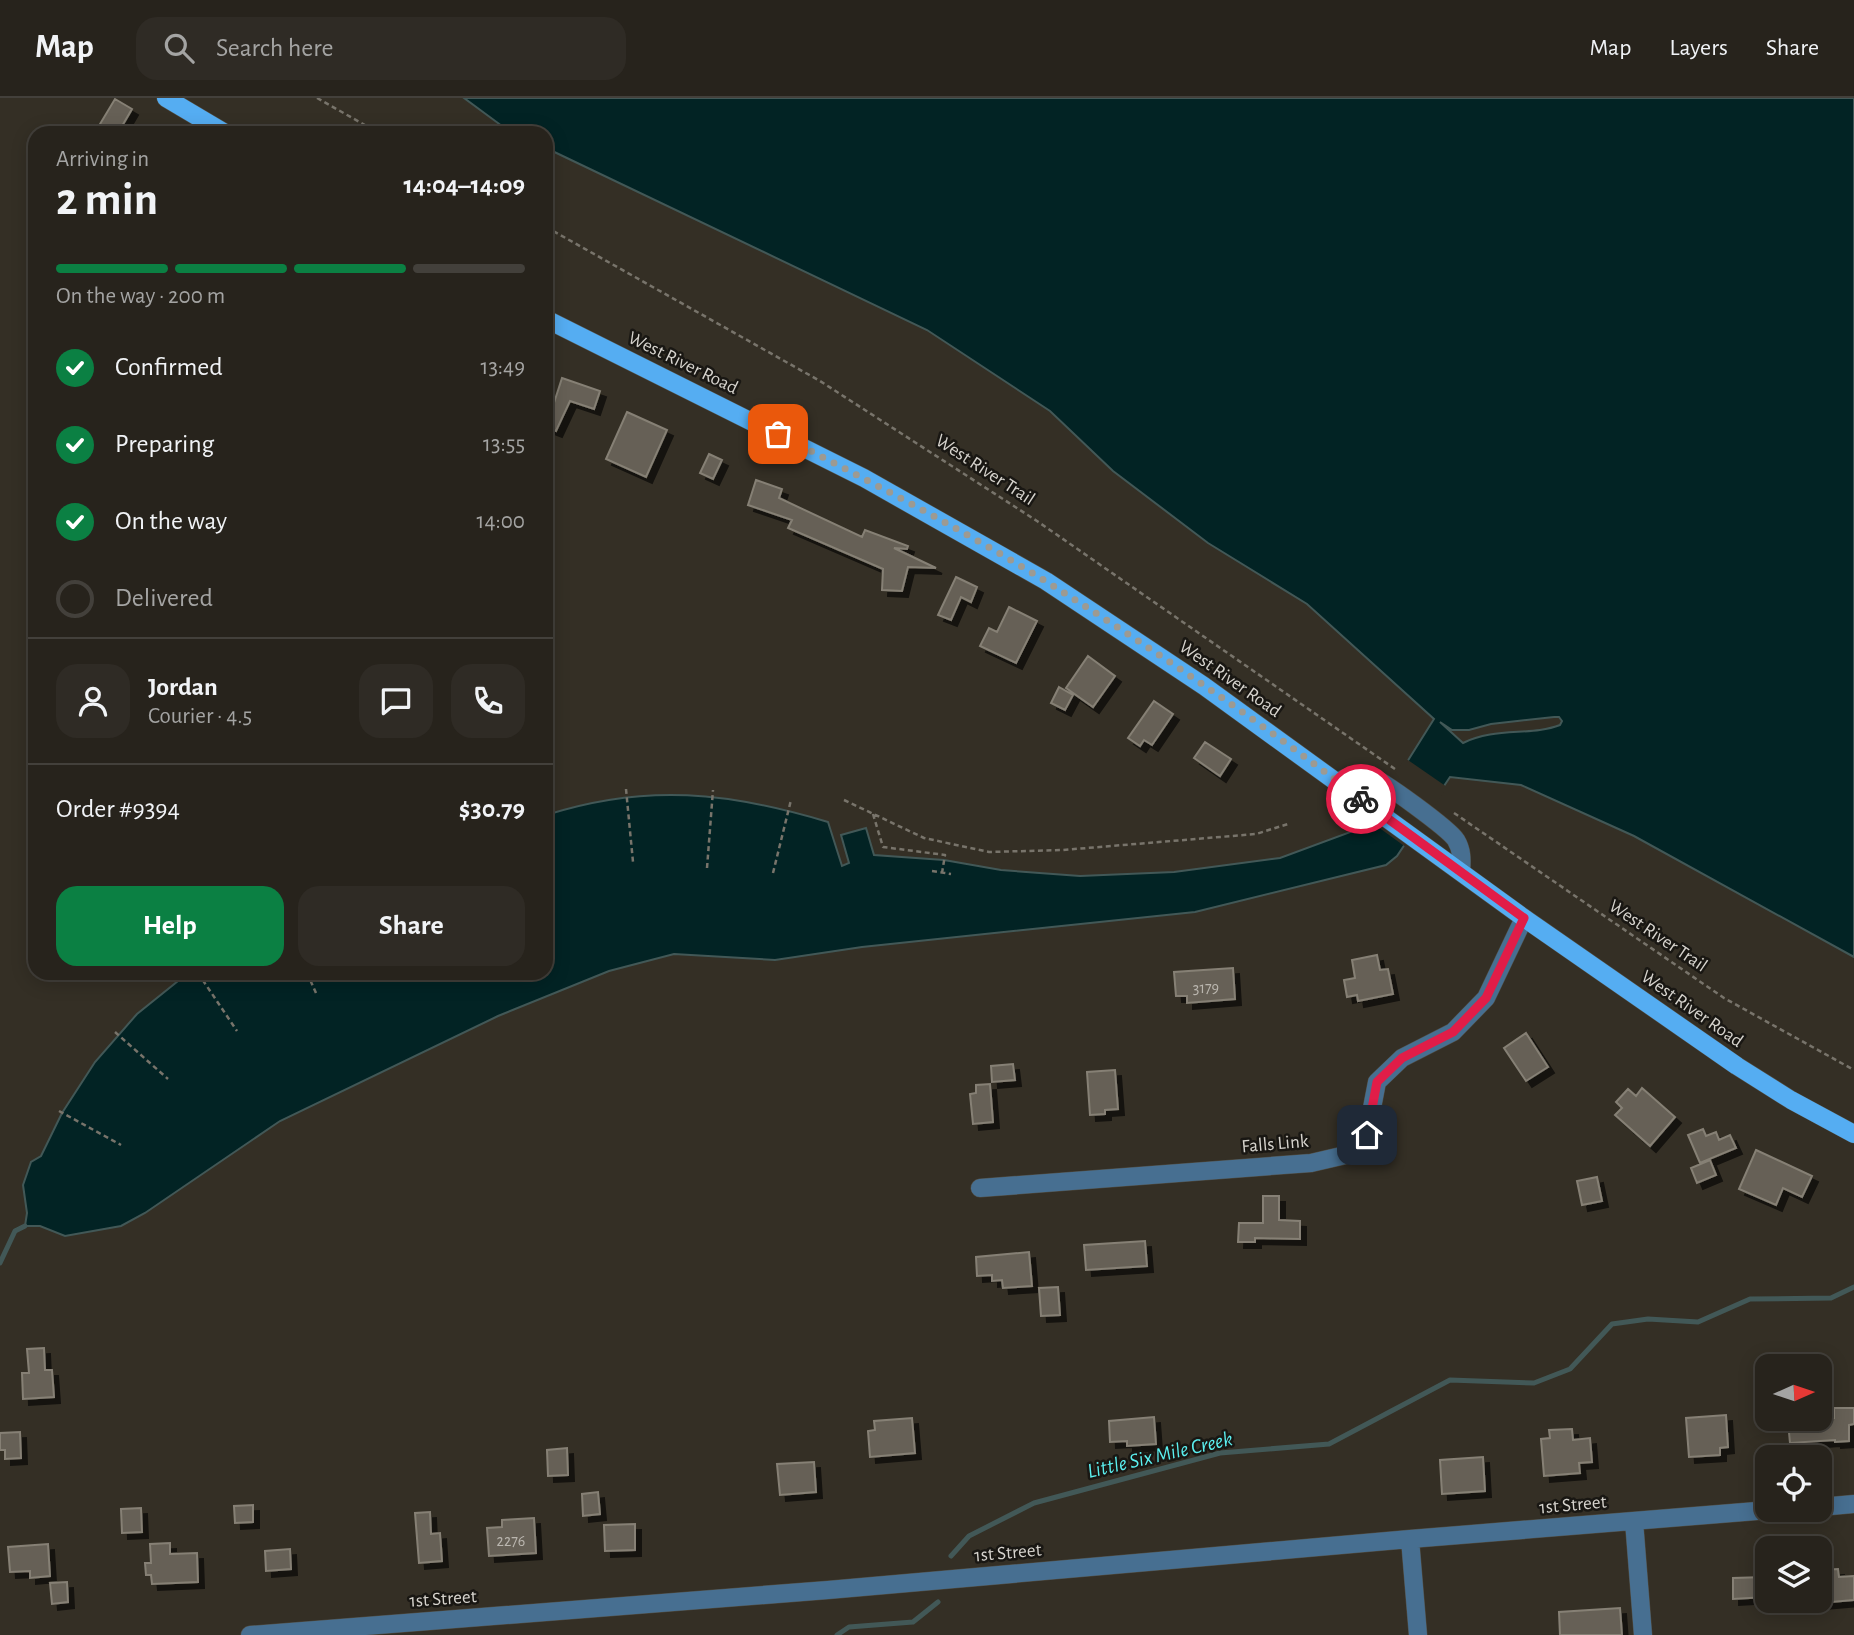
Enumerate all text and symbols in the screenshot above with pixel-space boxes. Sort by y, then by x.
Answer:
search box [136,17,626,80]
icon: search [160,29,198,67]
text: Map [35,31,94,64]
text: Search here [216,35,334,61]
text: Map [1589,36,1631,60]
text: Layers [1669,36,1728,60]
text: Share [1766,36,1819,60]
text: Arriving in [56,148,149,171]
text: 14:04–14:09 [404,172,525,198]
text: 2 min [56,177,158,223]
text: On the way · 200 m [56,285,225,308]
street label: West River Road [625,328,741,398]
icon: check [56,349,94,387]
text: Confirmed [115,354,223,380]
text: 13:49 [480,356,525,379]
pin [748,404,808,464]
icon: bag [759,415,797,453]
icon: check [56,426,94,464]
text: Preparing [115,431,214,457]
street label: West River Trail [932,431,1038,509]
text: 13:55 [483,433,525,456]
icon: check [56,503,94,541]
text: On the way [115,508,227,534]
text: 14:00 [476,510,525,533]
text: Delivered [115,585,213,611]
street label: West River Road [1175,637,1285,721]
button: person [56,664,130,738]
button: chat [359,664,433,738]
button: phone [451,664,525,738]
text: Jordan [148,674,218,700]
text: Courier · 4.5 [148,705,252,728]
courier [1326,764,1396,834]
icon: bike [1342,780,1380,818]
text: Order #9394 [56,796,180,822]
text: $30.79 [459,796,525,822]
button: Help [56,886,284,966]
button: Share [298,886,525,966]
street label: West River Trail [1605,896,1711,976]
street label: West River Road [1637,967,1747,1051]
house number: 3179 [1193,980,1219,996]
pin [1337,1105,1397,1165]
icon: home [1348,1116,1386,1154]
street label: Falls Link [1241,1132,1310,1156]
north arrow [1755,1354,1832,1432]
map controls [1755,1354,1832,1613]
water label: Little Six Mile Creek [1085,1428,1235,1482]
button: locate [1755,1445,1832,1522]
street label: 1st Street [1539,1493,1607,1517]
house number: 2276 [497,1533,525,1549]
button: layers [1755,1536,1832,1613]
street label: 1st Street [974,1541,1042,1565]
street label: 1st Street [409,1587,477,1611]

